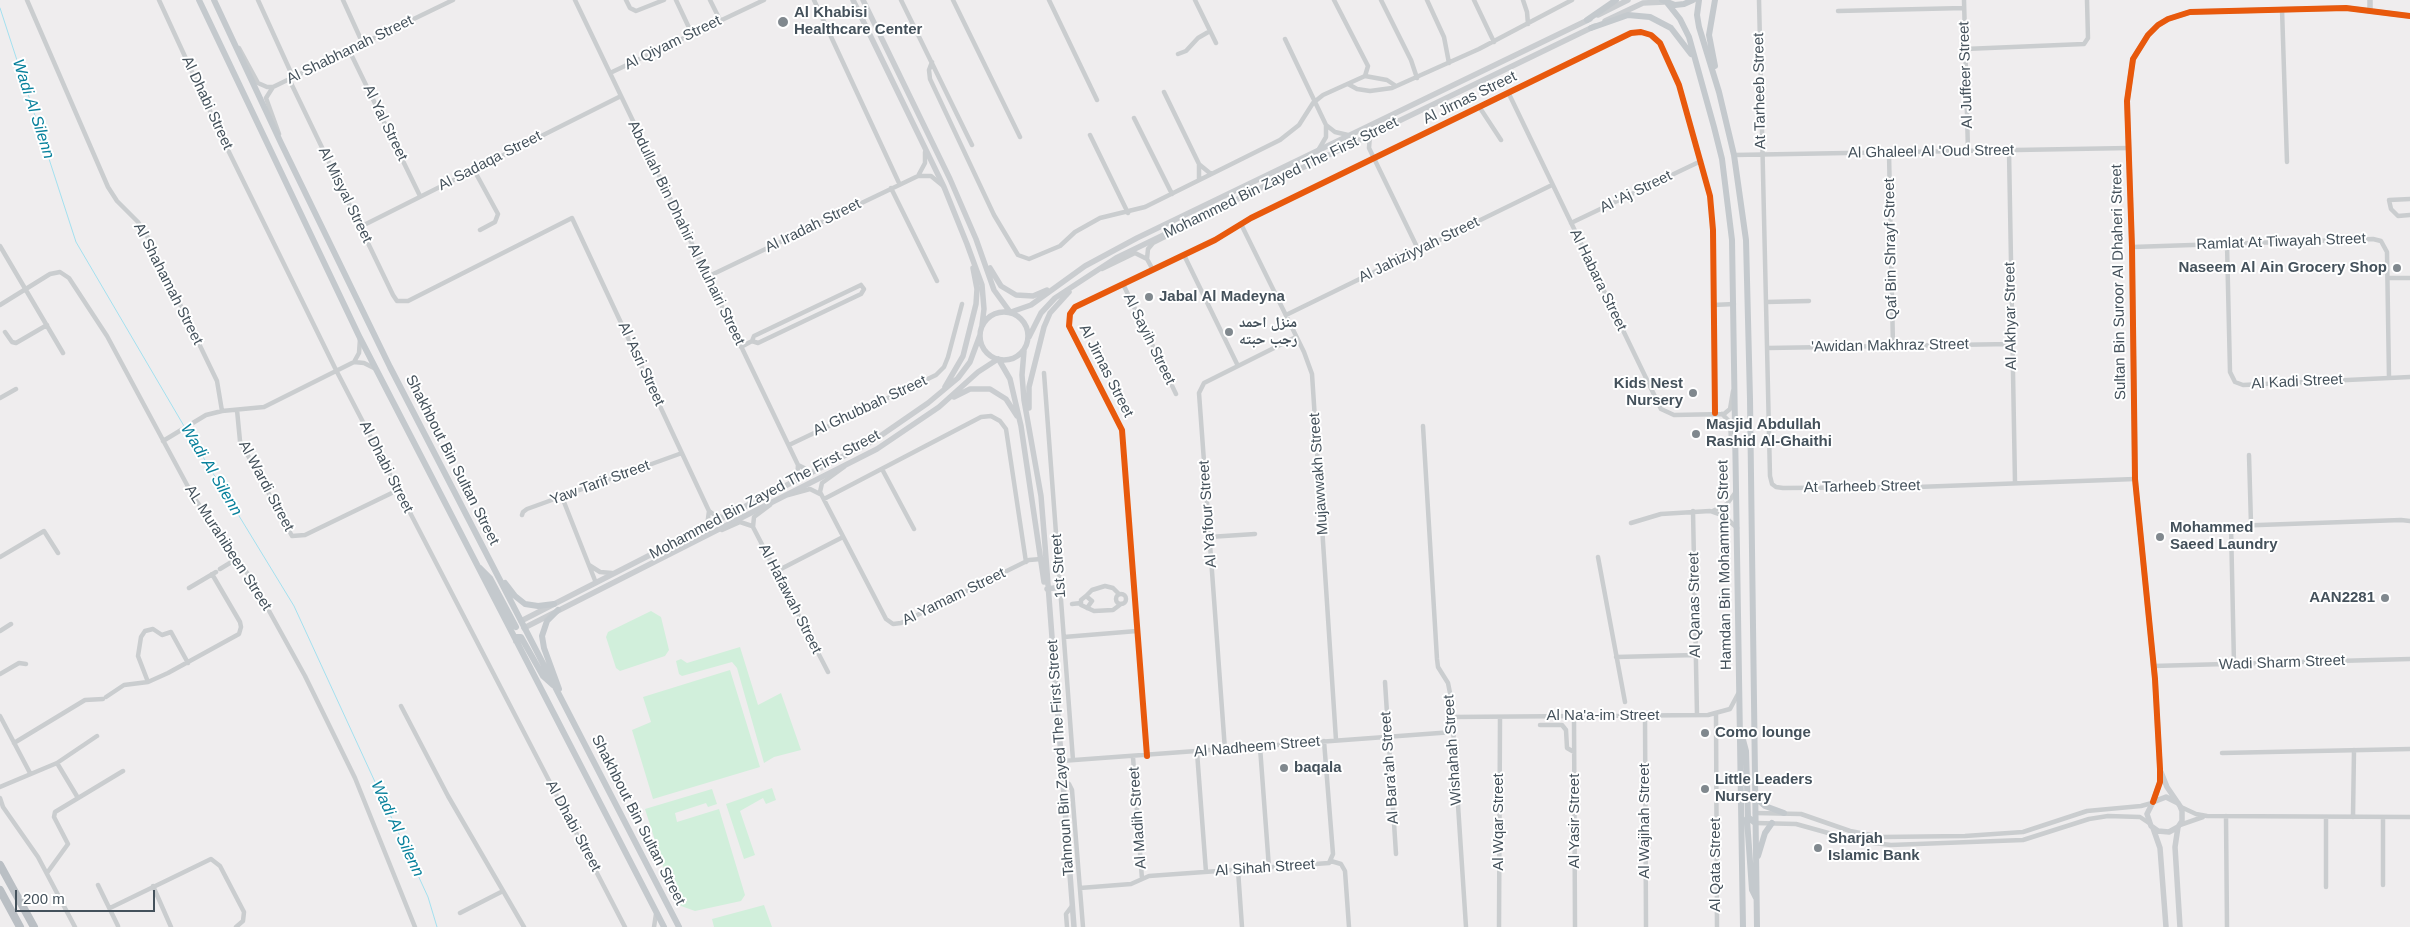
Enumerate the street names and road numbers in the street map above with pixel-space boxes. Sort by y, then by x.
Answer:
street label: Al Shabhanah Street [284,12,416,88]
street label: Al Qiyam Street [622,12,724,74]
street label: Al Juffeer Street [1955,21,1977,129]
street label: At Tarheeb Street [1750,32,1770,150]
street label: Al Dhabi Street [178,53,236,153]
street label: Al Jirnas Street [1420,68,1520,128]
street label: Al Yal Street [359,82,411,164]
street label: Mohammed Bin Zayed The First Street [1161,113,1401,243]
street label: Abdullah Bin Dhahir Al Muhairi Street [624,118,748,348]
street label: Al Sadaqa Street [435,127,545,195]
street label: Al Ghaleel Al 'Oud Street [1848,142,2014,162]
street label: Al Misyal Street [314,144,376,246]
street label: Sultan Bin Suroor Al Dhaheri Street [2108,164,2130,400]
street label: Al 'Aj Street [1597,167,1675,217]
street label: Qaf Bin Shrayf Street [1881,178,1901,320]
street label: Al Iradah Street [762,195,864,257]
street label: Al Jahiziyyah Street [1356,213,1482,287]
street label: Al Shahamah Street [130,220,206,348]
street label: Al Habara Street [1566,226,1630,334]
street label: Ramlat At Tiwayah Street [2196,230,2366,254]
street label: Al Akhyar Street [2001,262,2021,370]
street label: Al Sayih Street [1119,290,1179,388]
street label: Al 'Asri Street [614,319,668,409]
street label: Al Jirnas Street [1075,322,1137,420]
street label: 'Awidan Makhraz Street [1811,336,1969,356]
street label: Al Kadi Street [2251,371,2343,393]
street label: Shakhbout Bin Sultan Street [401,372,503,548]
street label: Al Ghubbah Street [810,372,930,440]
street label: Mujawwakh Street [1306,412,1332,536]
street label: Al Dhabi Street [355,418,417,516]
street label: Mohammed Bin Zayed The First Street [647,426,883,564]
street label: Al Wardi Street [235,437,297,535]
street label: Yaw Tarif Street [548,457,652,509]
street label: Al Ya'four Street [1195,460,1221,568]
street label: Hamdan Bin Mohammed Street [1714,460,1736,670]
street label: At Tarheeb Street [1803,477,1921,497]
street label: AL Murahibeen Street [181,482,275,614]
street label: 1st Street [1048,533,1070,599]
street label: Al Hafawah Street [755,541,825,657]
street label: Al Qanas Street [1685,552,1705,658]
street label: Al Yamam Street [900,564,1008,630]
street label: Tahnoun Bin Zayed The First Street [1044,639,1078,877]
street label: Wadi Sharm Street [2219,652,2345,674]
street label: Wishahah Street [1440,694,1466,806]
street label: Al Na'a-im Street [1547,707,1659,725]
street label: Al Bara'ah Street [1377,711,1403,825]
street label: Shakhbout Bin Sultan Street [587,732,689,908]
street label: Al Nadheem Street [1193,733,1321,761]
street label: Al Wajihah Street [1636,763,1654,879]
street label: Al Madih Street [1125,766,1151,870]
street label: Al Wqar Street [1490,773,1508,871]
street label: Al Yasir Street [1566,774,1584,868]
street label: Al Dhabi Street [541,777,605,875]
street label: Al Qata Street [1707,818,1725,912]
street label: Al Sihah Street [1214,856,1316,880]

